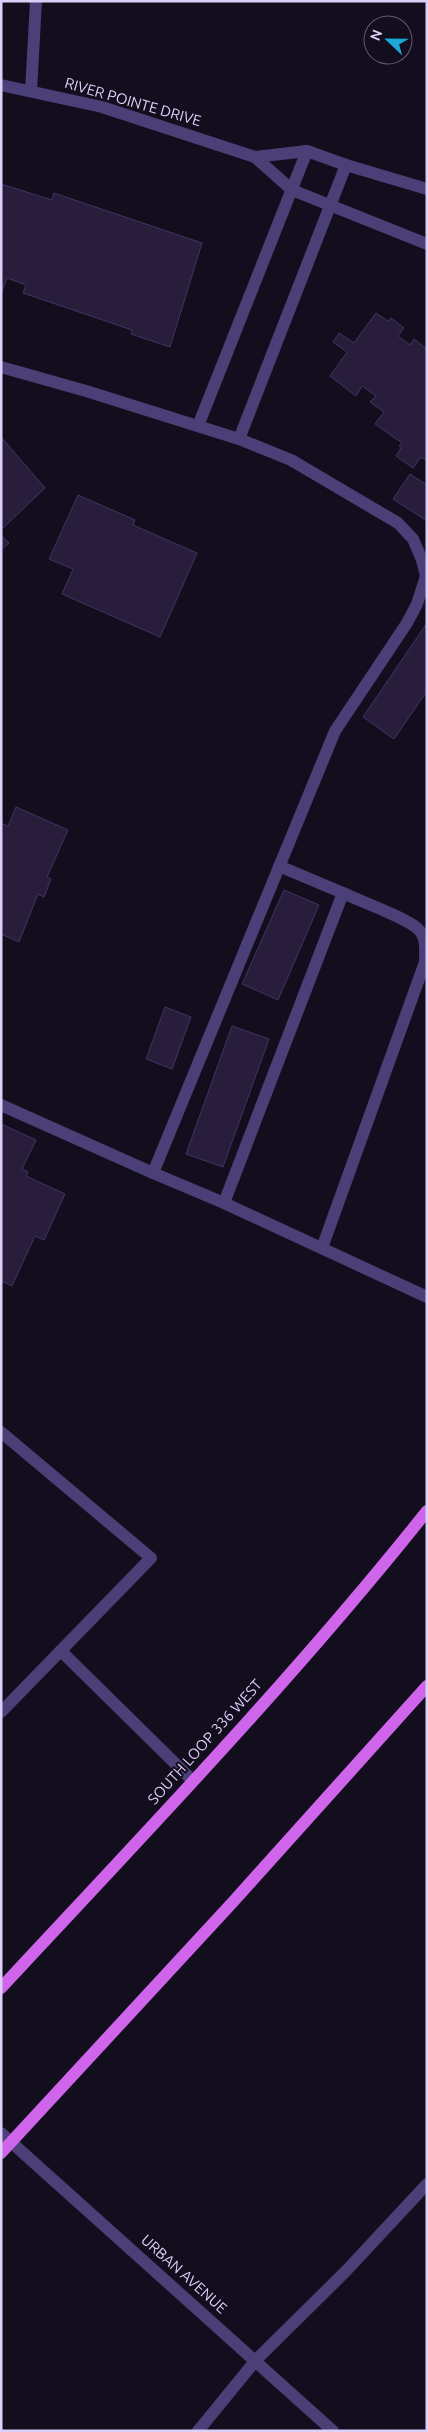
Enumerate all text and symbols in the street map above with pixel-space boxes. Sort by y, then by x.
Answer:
north arrow [363,15,413,65]
text: N [367,27,385,43]
street label: RIVER POINTE DRIVE [63,74,203,129]
street label: SOUTH LOOP 336 WEST [144,1675,266,1808]
street label: URBAN AVENUE [138,2231,231,2317]

